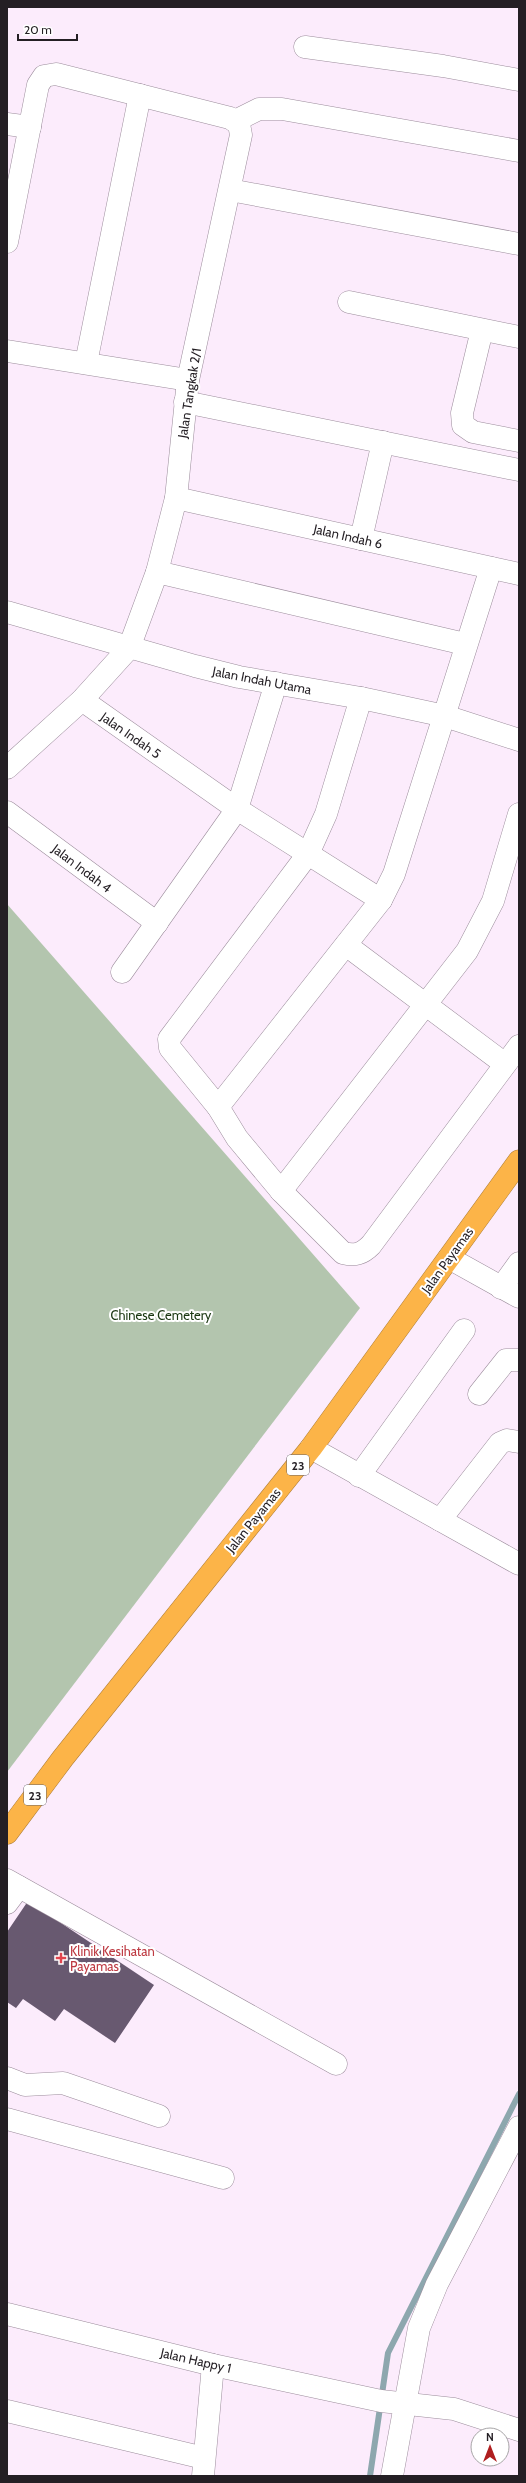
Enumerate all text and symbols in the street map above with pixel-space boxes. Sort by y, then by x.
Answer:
scale bar [18,16,77,42]
text: 20 m [24,22,52,37]
street label: Jalan Tangkak 2/1 [174,347,204,440]
street label: Jalan Indah 6 [311,520,384,552]
street label: Jalan Indah Utama [210,662,314,698]
street label: Jalan Indah 5 [97,708,164,762]
street label: Jalan Indah 4 [48,840,115,896]
street label: Jalan Payamas [417,1223,477,1297]
park label: Chinese Cemetery [111,1307,212,1323]
road number: 23 [287,1455,309,1475]
street label: Jalan Payamas [222,1484,284,1556]
road number: 23 [24,1785,46,1805]
place label: Klinik Kesihatan Payamas [70,1943,155,1974]
marker: Klinik Kesihatan Payamas [55,1952,67,1964]
street label: Jalan Happy 1 [158,2344,233,2376]
north arrow [470,2427,510,2467]
text: N [486,2430,494,2444]

